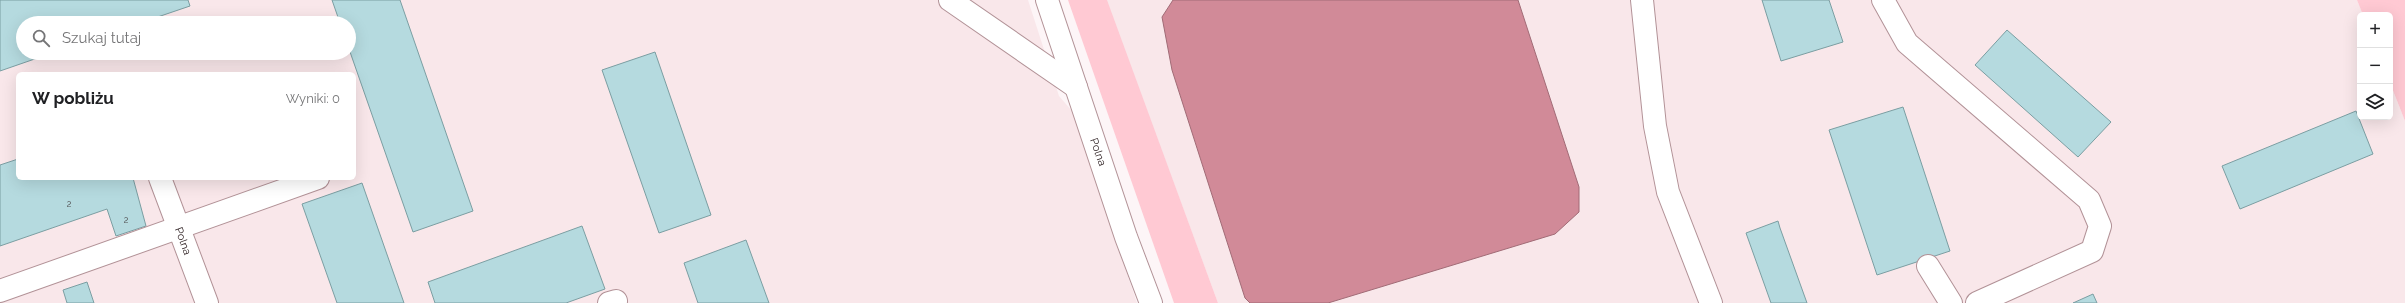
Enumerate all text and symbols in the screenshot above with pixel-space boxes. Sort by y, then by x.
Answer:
map controls [2357,12,2393,120]
button: + [2357,12,2393,48]
search box [16,16,356,60]
icon: search [30,27,52,49]
text: Szukaj tutaj [62,29,141,47]
button: − [2357,48,2393,84]
button: layers [2357,84,2393,120]
text: W pobliżu [32,88,114,108]
text: Wyniki: 0 [286,91,340,106]
street label: Polna [1087,136,1109,168]
house number: 2 [67,199,72,209]
house number: 2 [124,215,129,225]
street label: Polna [172,225,194,257]

